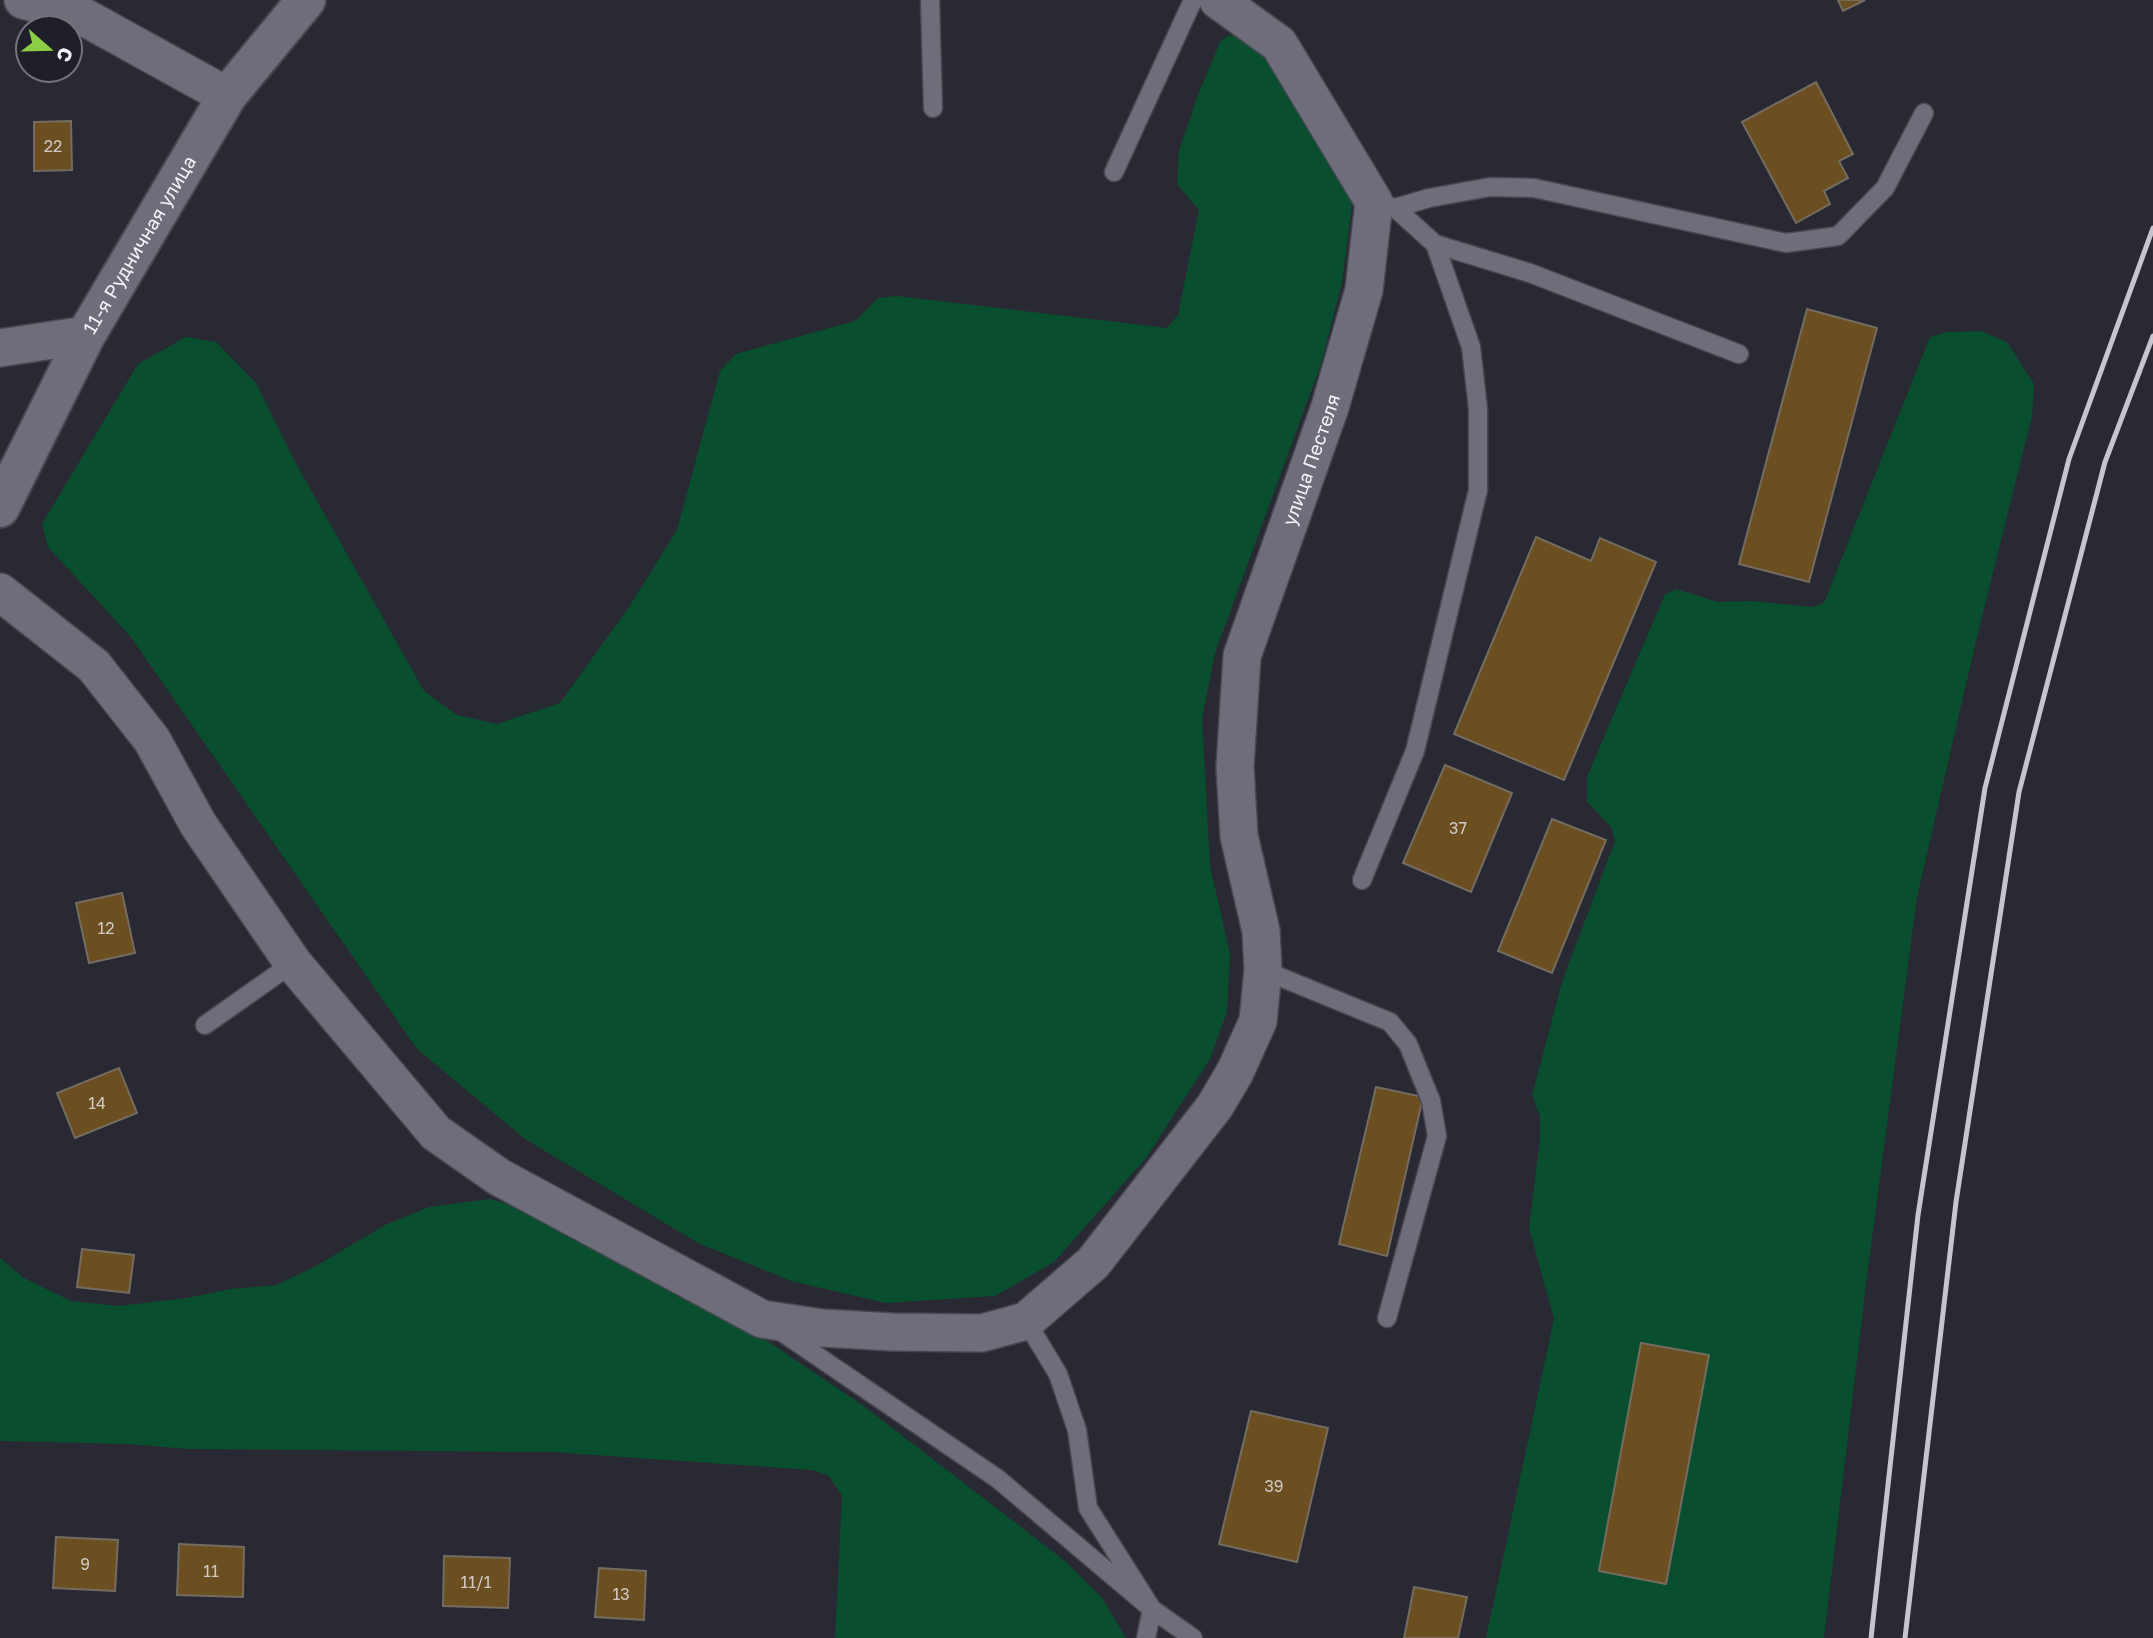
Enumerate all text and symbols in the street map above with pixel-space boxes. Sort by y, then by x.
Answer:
north arrow [14,14,84,84]
text: С [52,45,79,65]
house number: 22 [44,136,62,156]
street label: 11-я Рудничная улица [77,151,200,338]
street label: улица Пестеля [1277,391,1344,529]
house number: 37 [1449,818,1467,838]
house number: 12 [97,918,115,938]
house number: 14 [88,1093,106,1113]
house number: 39 [1264,1476,1284,1496]
house number: 9 [80,1554,90,1574]
house number: 11 [203,1561,219,1581]
house number: 11/1 [461,1572,492,1592]
house number: 13 [612,1584,630,1604]

